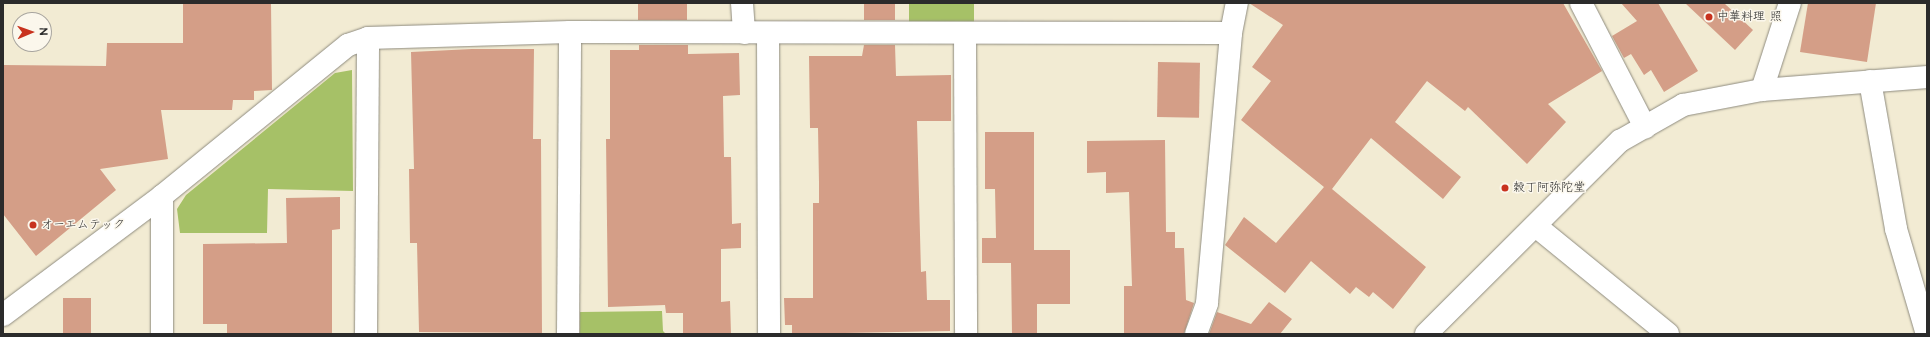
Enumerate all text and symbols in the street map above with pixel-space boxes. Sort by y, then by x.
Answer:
place label: 中華料理 照 [1717,10,1782,24]
north arrow [12,12,52,52]
marker: 中華料理 照 [1704,12,1714,22]
text: N [36,28,51,35]
place label: 穀丁阿弥陀堂 [1513,181,1585,195]
marker: 穀丁阿弥陀堂 [1500,183,1510,193]
place label: オーエムテック [41,218,125,232]
marker: オーエムテック [28,220,38,230]

